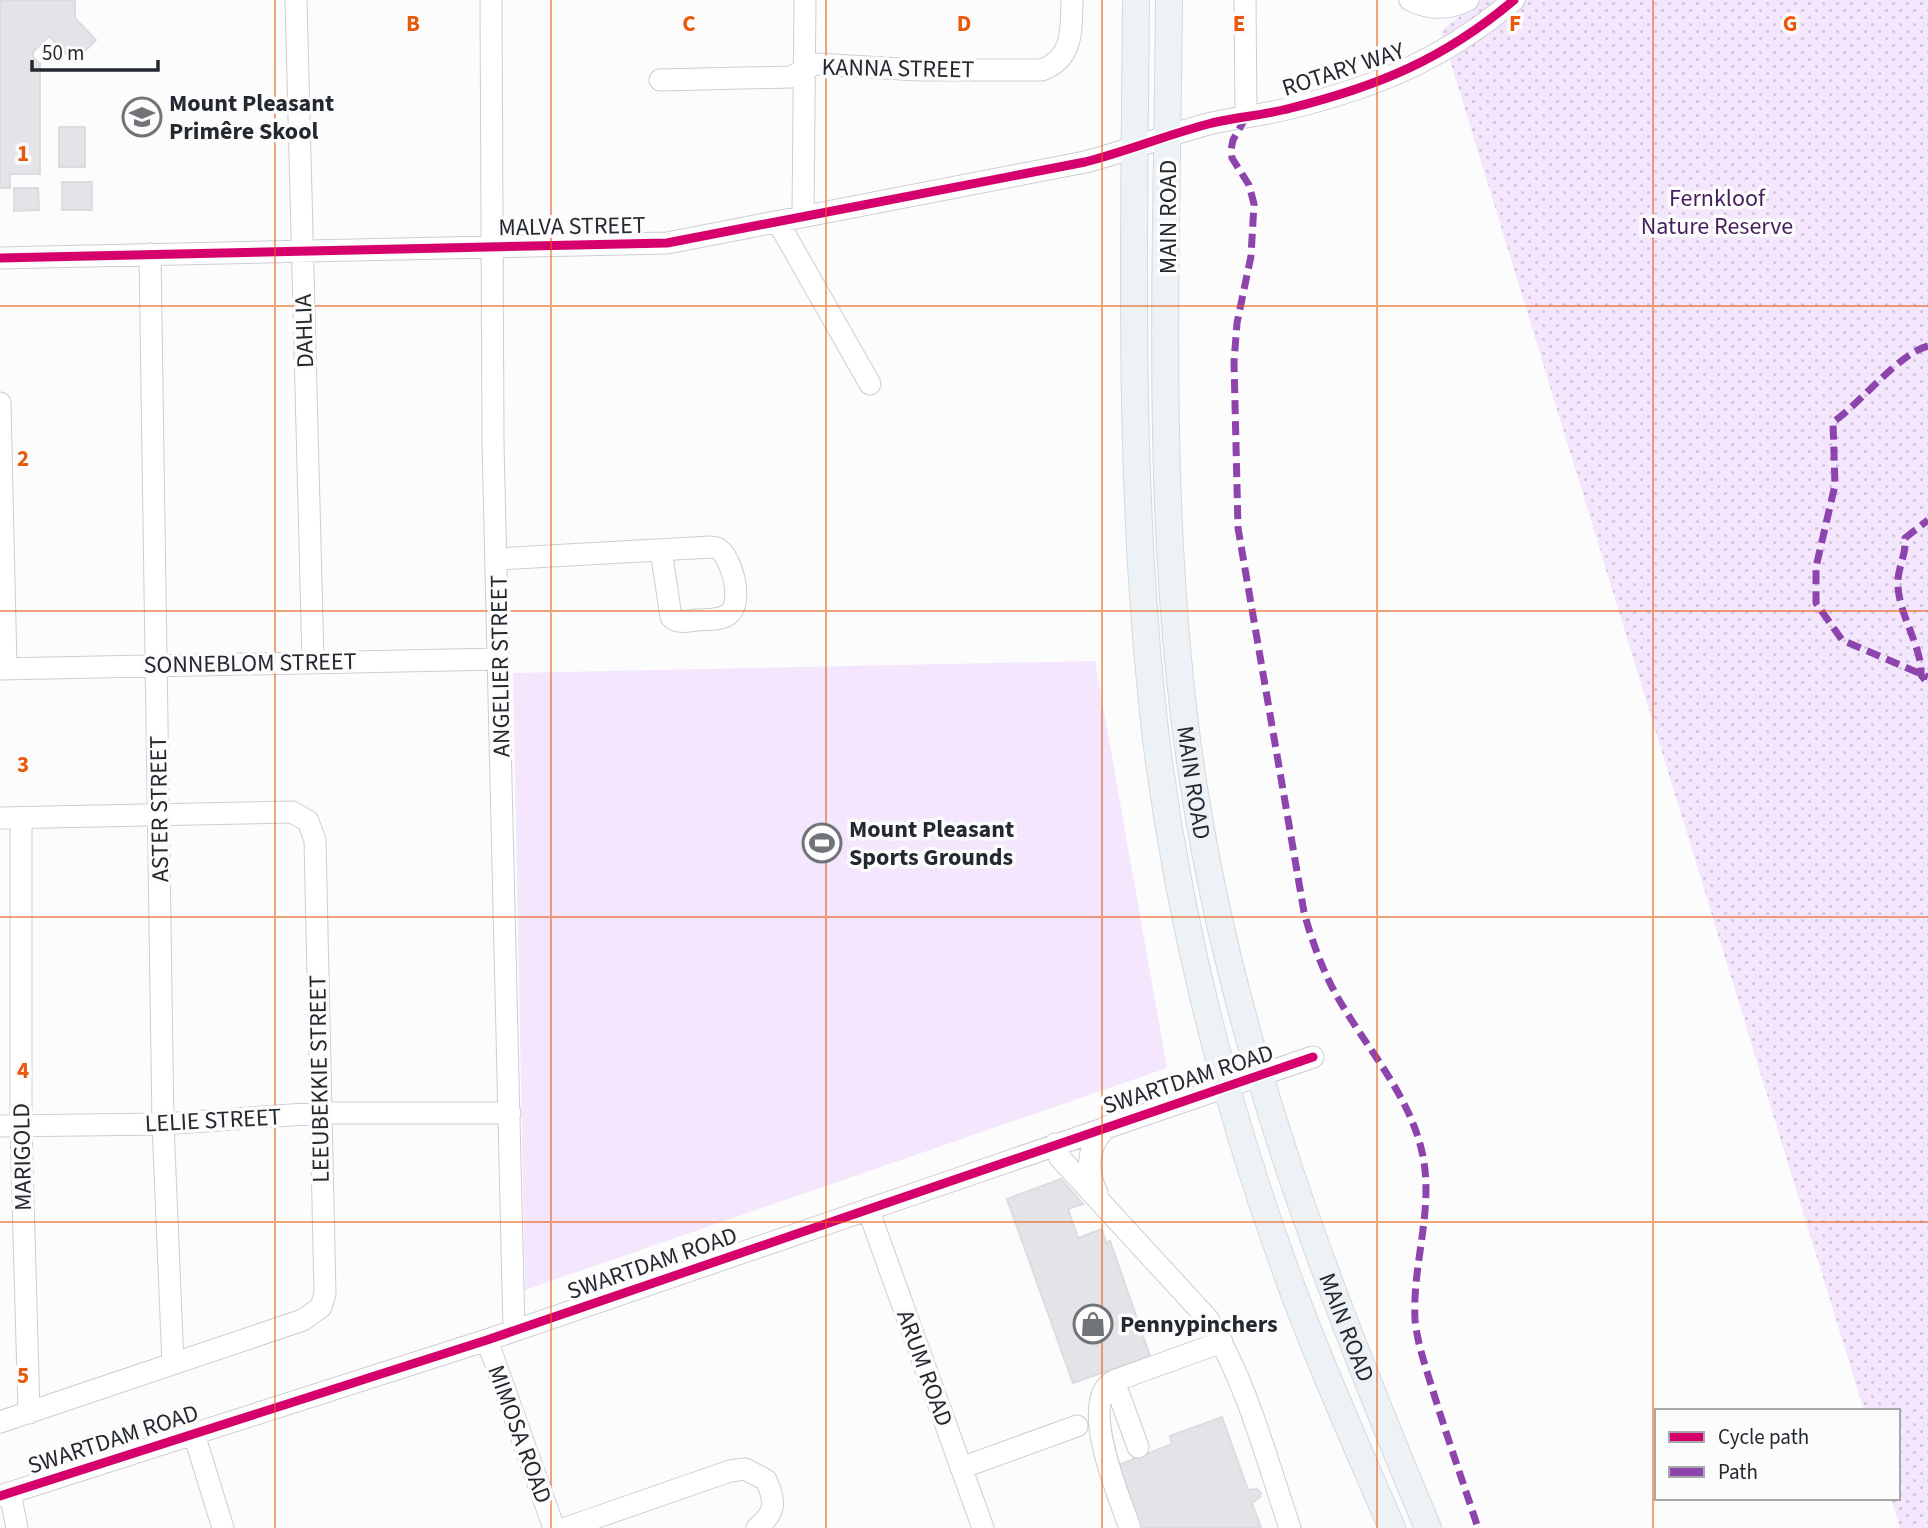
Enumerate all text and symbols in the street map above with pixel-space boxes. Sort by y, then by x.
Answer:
text: B [406,7,420,40]
text: C [682,7,696,40]
text: D [957,7,971,40]
text: E [1233,7,1245,40]
text: F [1509,7,1521,40]
text: G [1783,7,1797,40]
scale bar [32,28,158,72]
street label: ROTARY WAY [1277,33,1409,106]
text: 50 m [42,38,84,68]
street label: KANNA STREET [821,50,975,87]
place label: Mount Pleasant Primêre Skool [169,86,334,149]
school or university icon: Mount Pleasant Primêre Skool [121,96,163,138]
text: 1 [17,137,29,170]
street label: MAIN ROAD [1151,160,1186,274]
park label: Fernkloof Nature Reserve [1641,181,1793,244]
street label: MALVA STREET [498,208,646,245]
street label: DAHLIA [286,293,323,369]
text: 2 [17,442,29,475]
street label: ANGELIER STREET [481,575,520,757]
street label: SONNEBLOM STREET [143,644,357,683]
street label: MAIN ROAD [1167,724,1219,842]
street label: ASTER STREET [141,735,178,882]
text: 3 [17,748,29,781]
place label: Mount Pleasant Sports Grounds [849,812,1014,875]
sports icon: Mount Pleasant Sports Grounds [801,822,843,864]
street label: LEEUBEKKIE STREET [300,975,339,1183]
street label: SWARTDAM ROAD [1098,1035,1278,1124]
text: 4 [17,1054,29,1087]
street label: LELIE STREET [144,1099,282,1142]
street label: MARIGOLD [4,1103,41,1211]
street label: SWARTDAM ROAD [562,1218,742,1309]
street label: MAIN ROAD [1309,1268,1383,1387]
shop icon: Pennypinchers [1072,1303,1114,1345]
street label: ARUM ROAD [887,1305,962,1431]
place label: Pennypinchers [1120,1307,1278,1342]
text: 5 [17,1359,29,1392]
street label: MIMOSA ROAD [478,1360,561,1508]
street label: SWARTDAM ROAD [23,1395,203,1484]
legend [1655,1409,1900,1500]
text: Cycle path [1718,1422,1809,1452]
text: Path [1718,1457,1758,1487]

